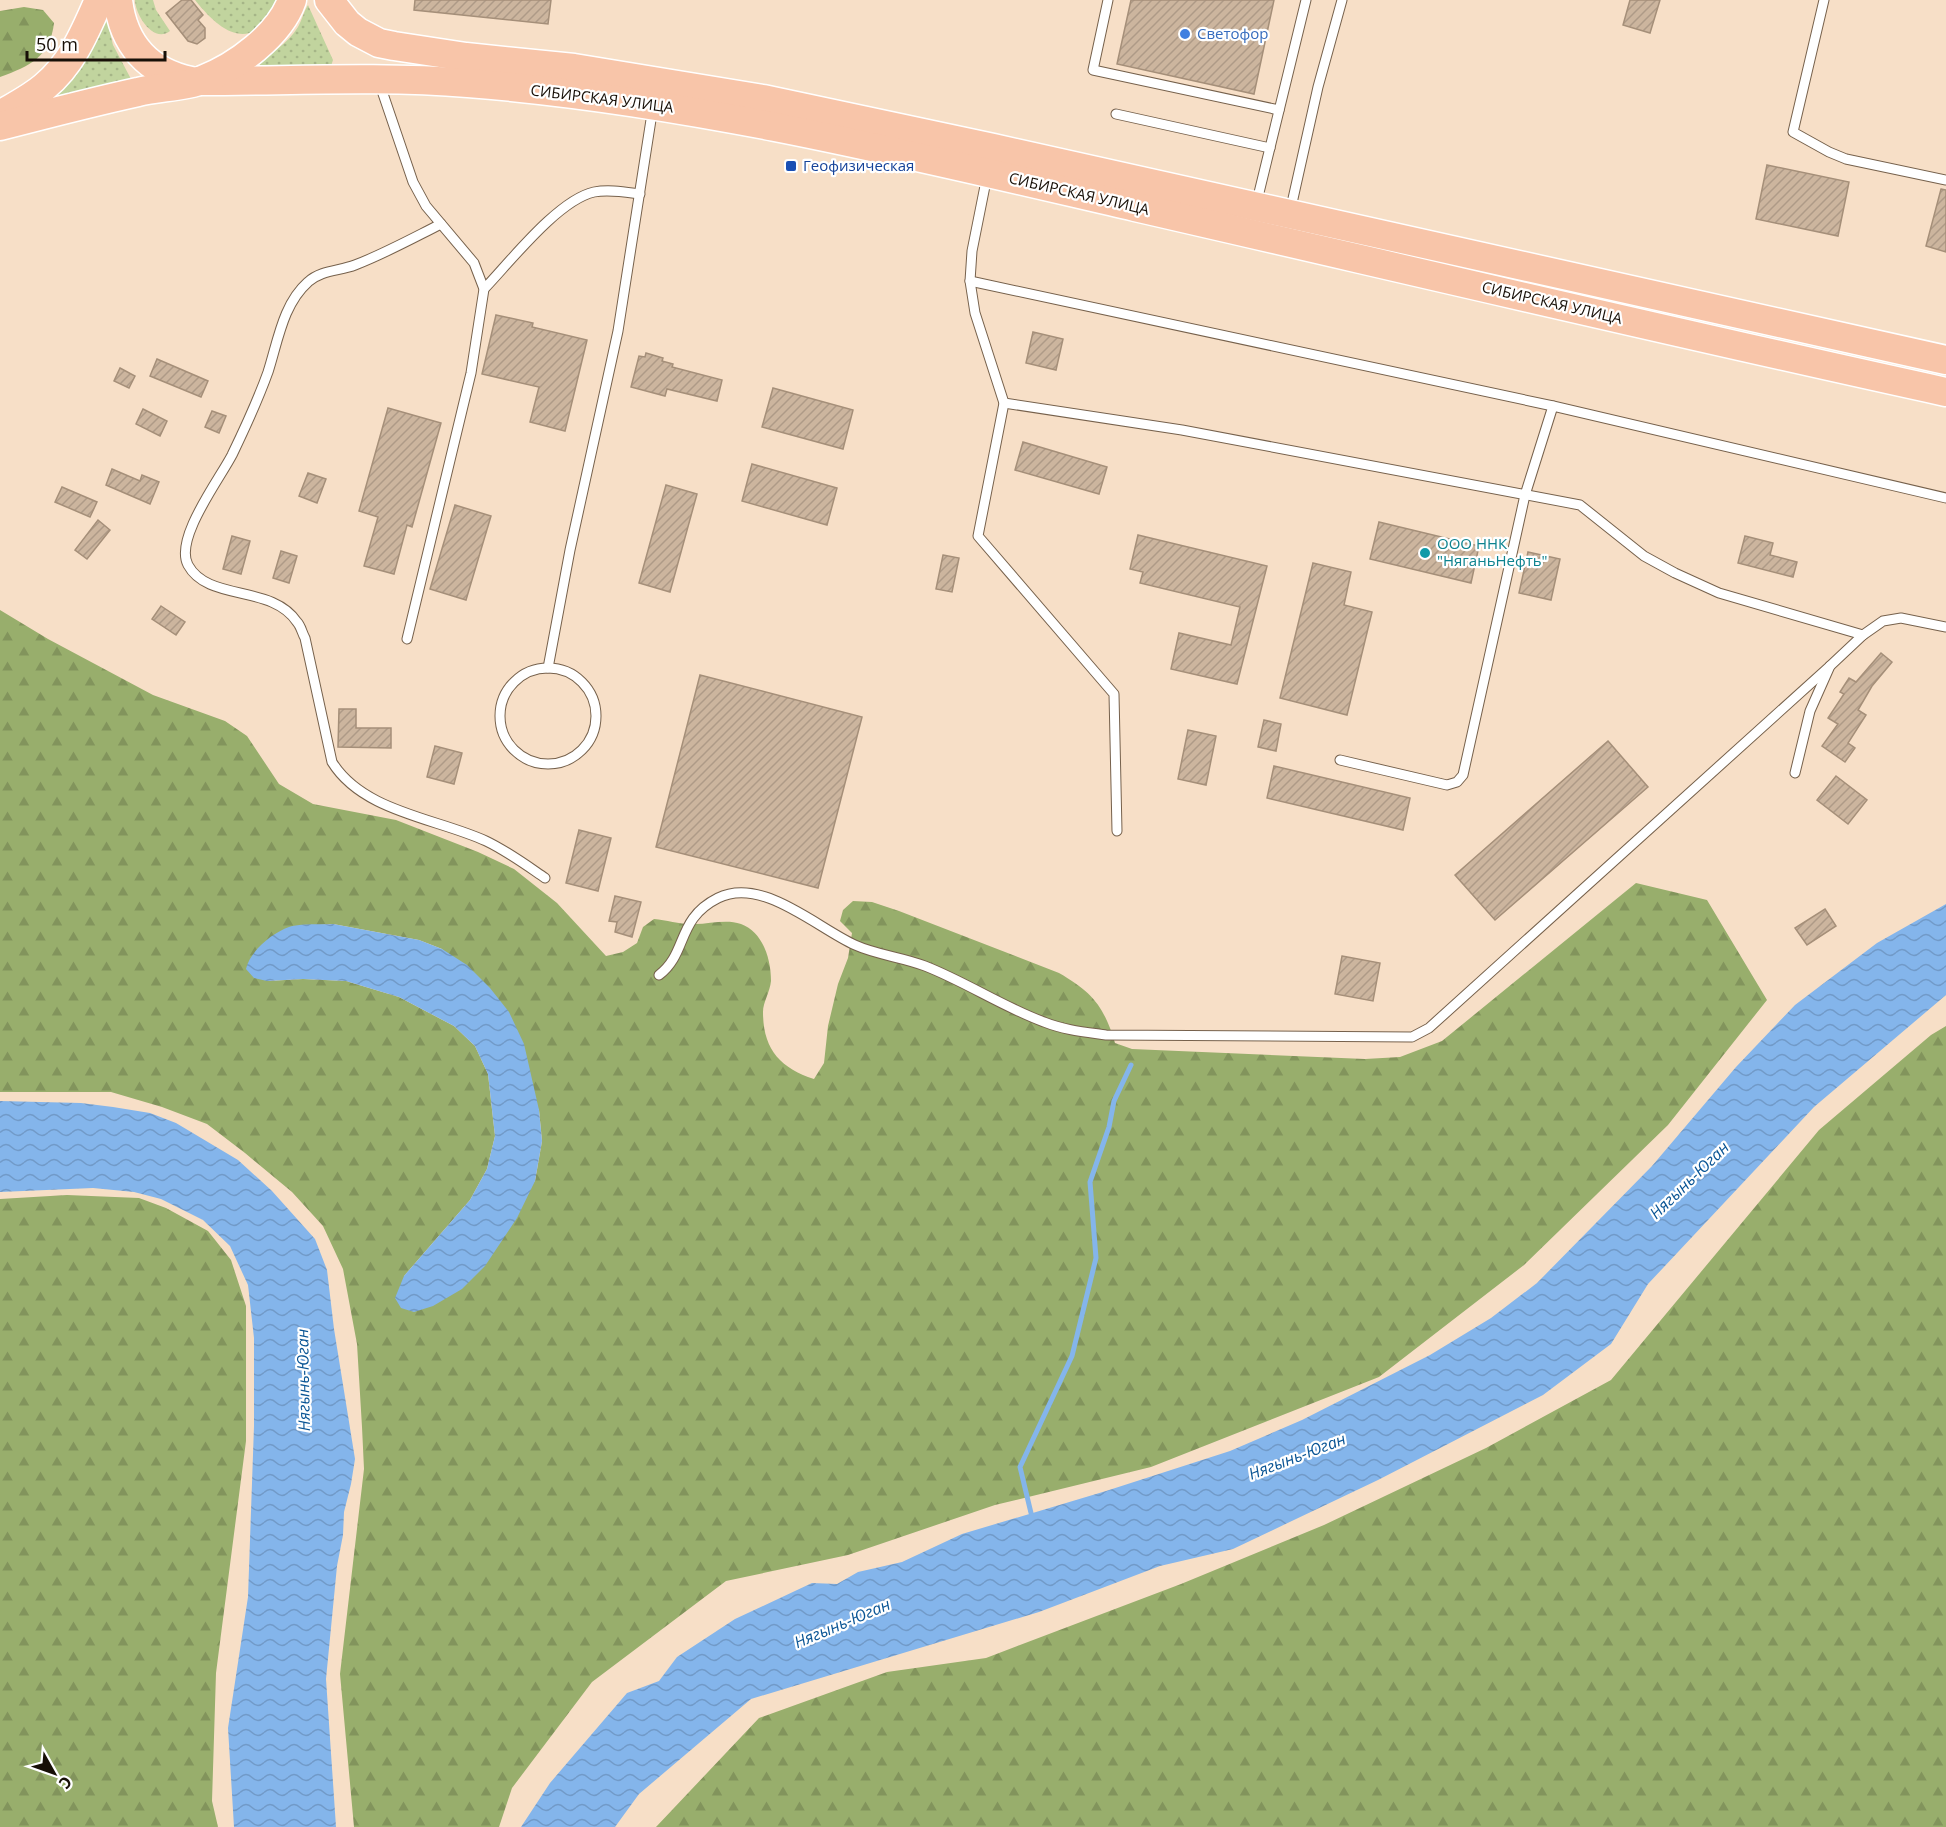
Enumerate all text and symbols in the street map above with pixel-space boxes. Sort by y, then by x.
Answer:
place label: Светофор [1197,23,1269,43]
scale bar [27,24,165,62]
marker: Светофор [1178,27,1192,41]
text: 50 m [36,32,78,56]
street label: СИБИРСКАЯ УЛИЦА [530,79,675,117]
place label: Геофизическая [803,155,914,175]
marker: Геофизическая [784,159,798,173]
street label: СИБИРСКАЯ УЛИЦА [1007,167,1152,219]
street label: СИБИРСКАЯ УЛИЦА [1480,276,1625,328]
place label: ООО ННК "НяганьНефть" [1437,533,1548,570]
marker: ООО ННК "НяганьНефть" [1418,546,1432,560]
water label: Нягынь-Юган [1644,1136,1734,1224]
water label: Нягынь-Юган [291,1328,315,1431]
water label: Нягынь-Юган [1245,1427,1349,1485]
water label: Нягынь-Юган [791,1593,894,1653]
north arrow [24,1743,84,1803]
text: С [54,1772,77,1794]

